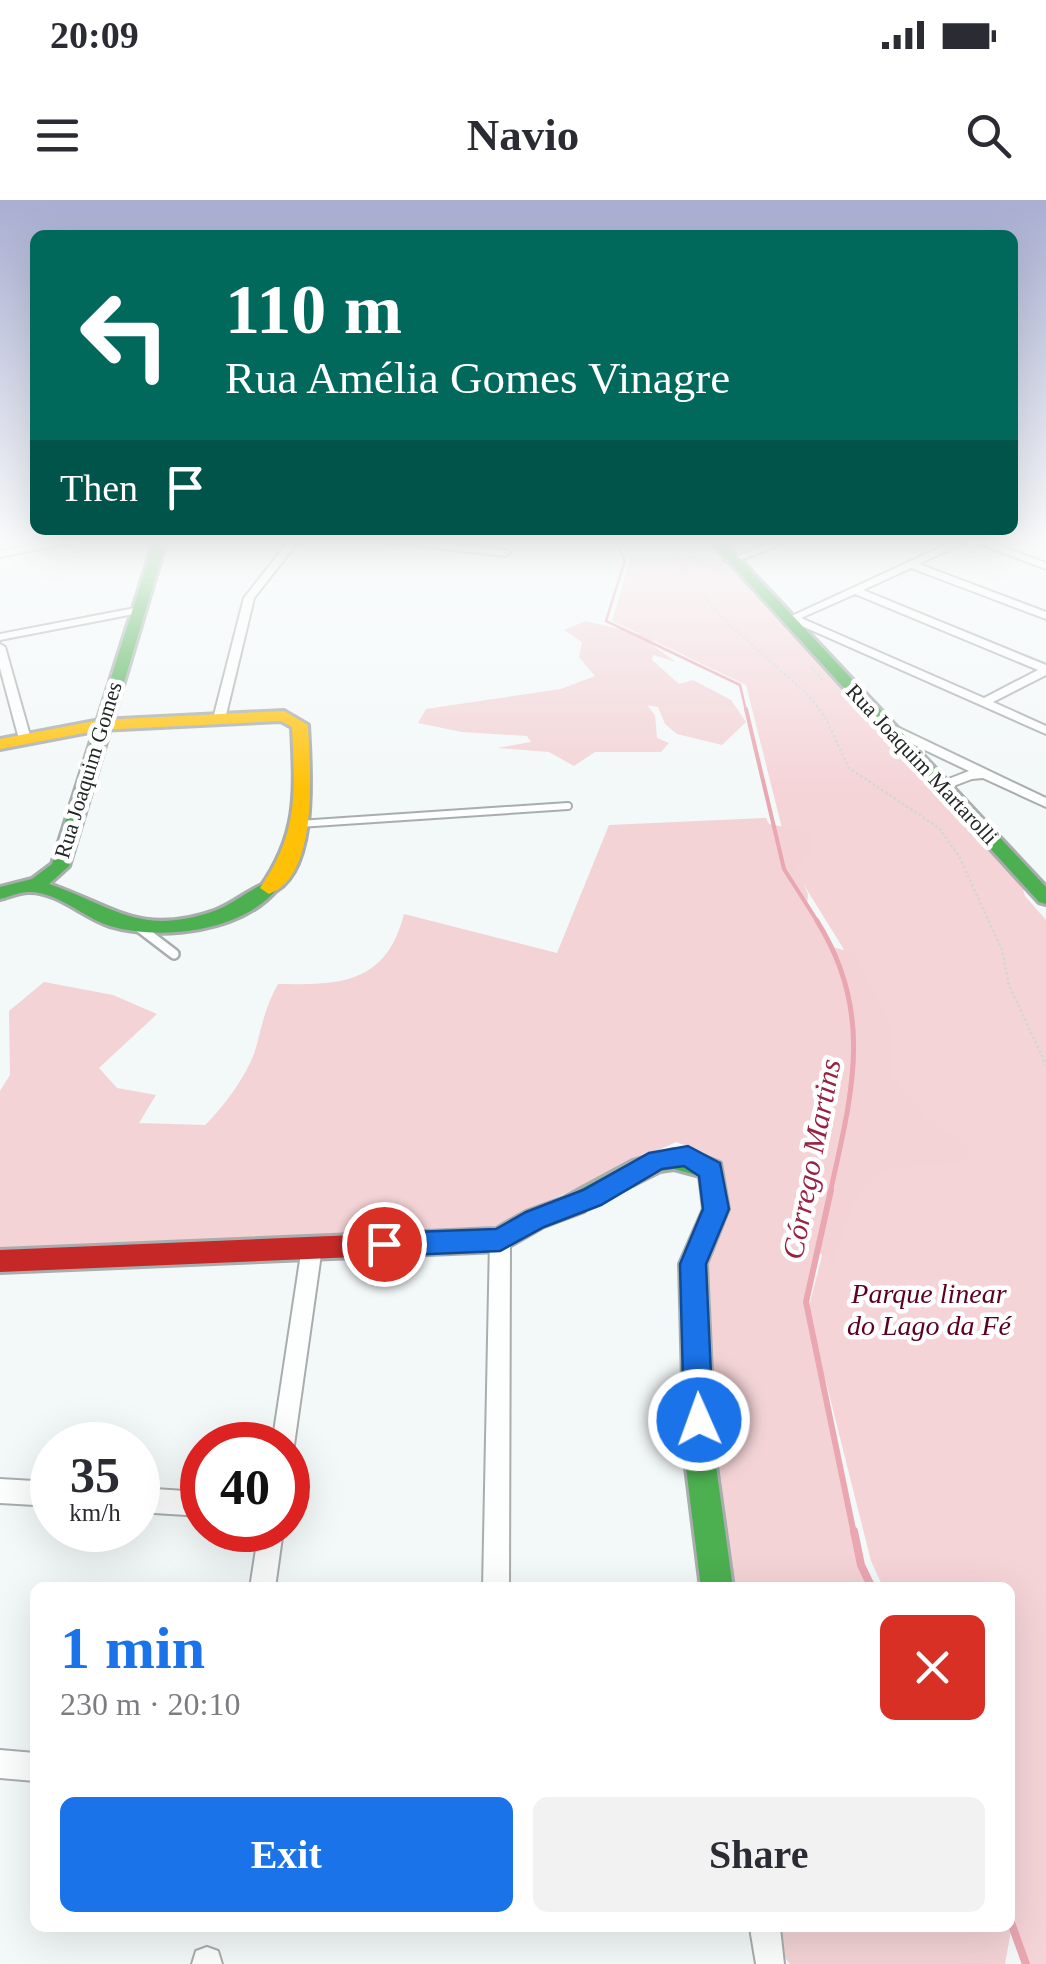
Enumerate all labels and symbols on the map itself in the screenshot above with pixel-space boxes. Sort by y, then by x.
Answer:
street label: Rua Joaquim Gomes [49,679,127,861]
street label: Rua Joaquim Martarolli [841,679,1003,849]
water label: Córrego Martins [775,1056,847,1262]
pin [342,1202,427,1287]
park label: Parque linear do Lago da Fé [847,1278,1013,1341]
position arrow [647,1368,751,1472]
speed limit sign: 40 [180,1422,310,1552]

